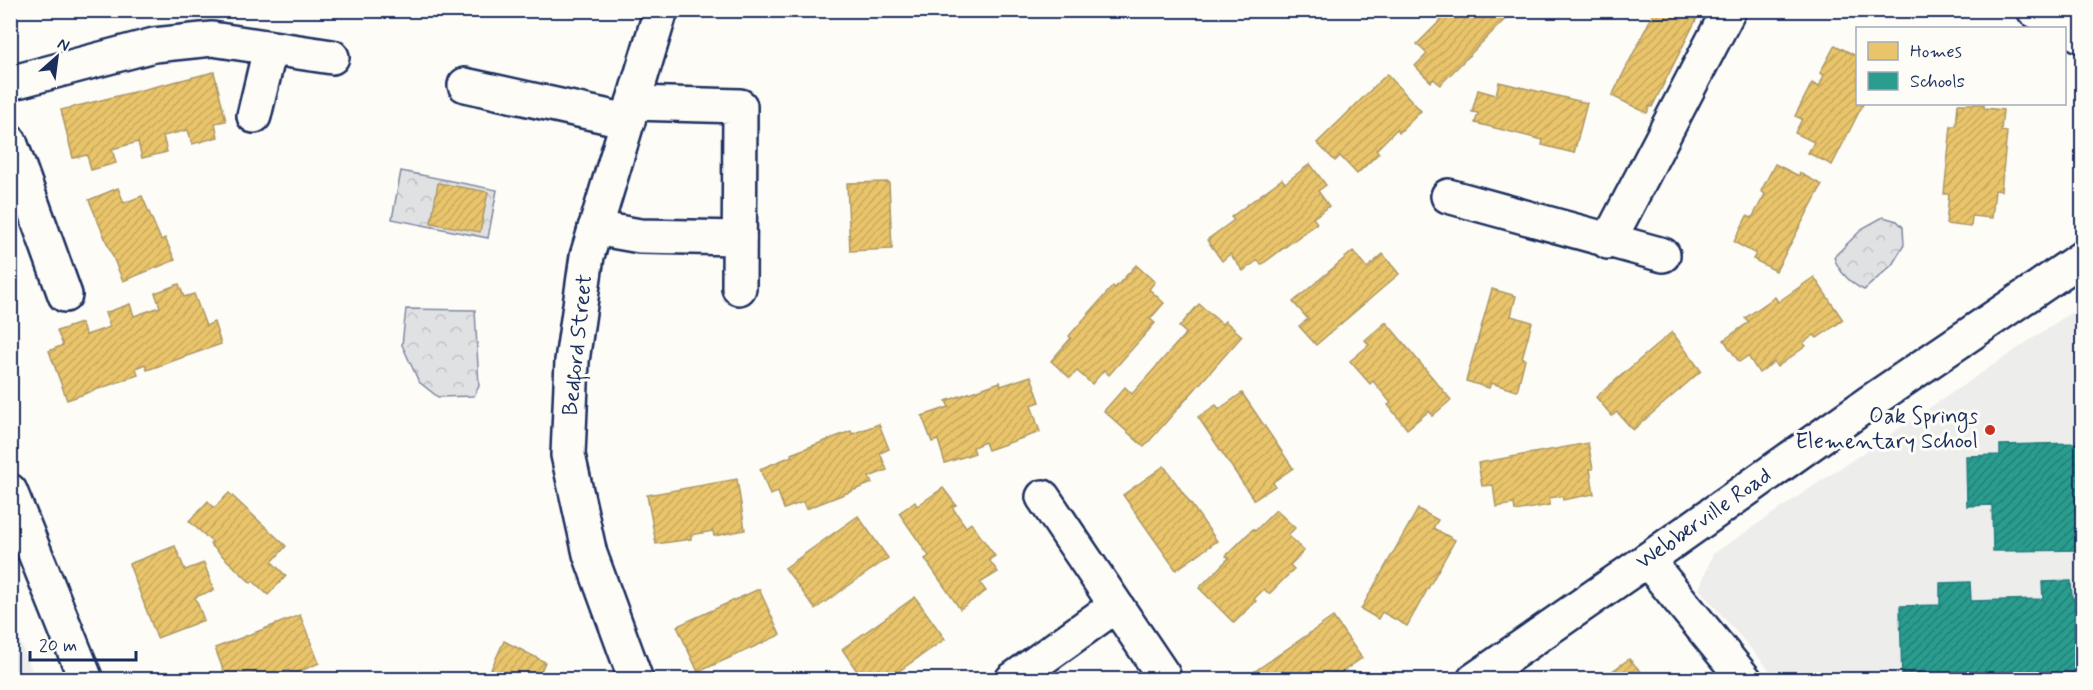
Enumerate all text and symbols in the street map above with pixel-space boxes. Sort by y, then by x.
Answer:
north arrow [27,27,87,87]
legend [1856,27,2066,105]
text: N [54,33,73,57]
text: Homes [1910,40,1962,64]
text: Schools [1910,70,1965,94]
street label: Bedford Street [557,273,601,417]
place label: Oak Springs Elementary School [1795,403,1978,456]
marker: Oak Springs Elementary School [1983,423,1997,437]
street label: Webberville Road [1631,462,1777,576]
scale bar [30,624,136,662]
text: 20 m [39,634,77,658]

